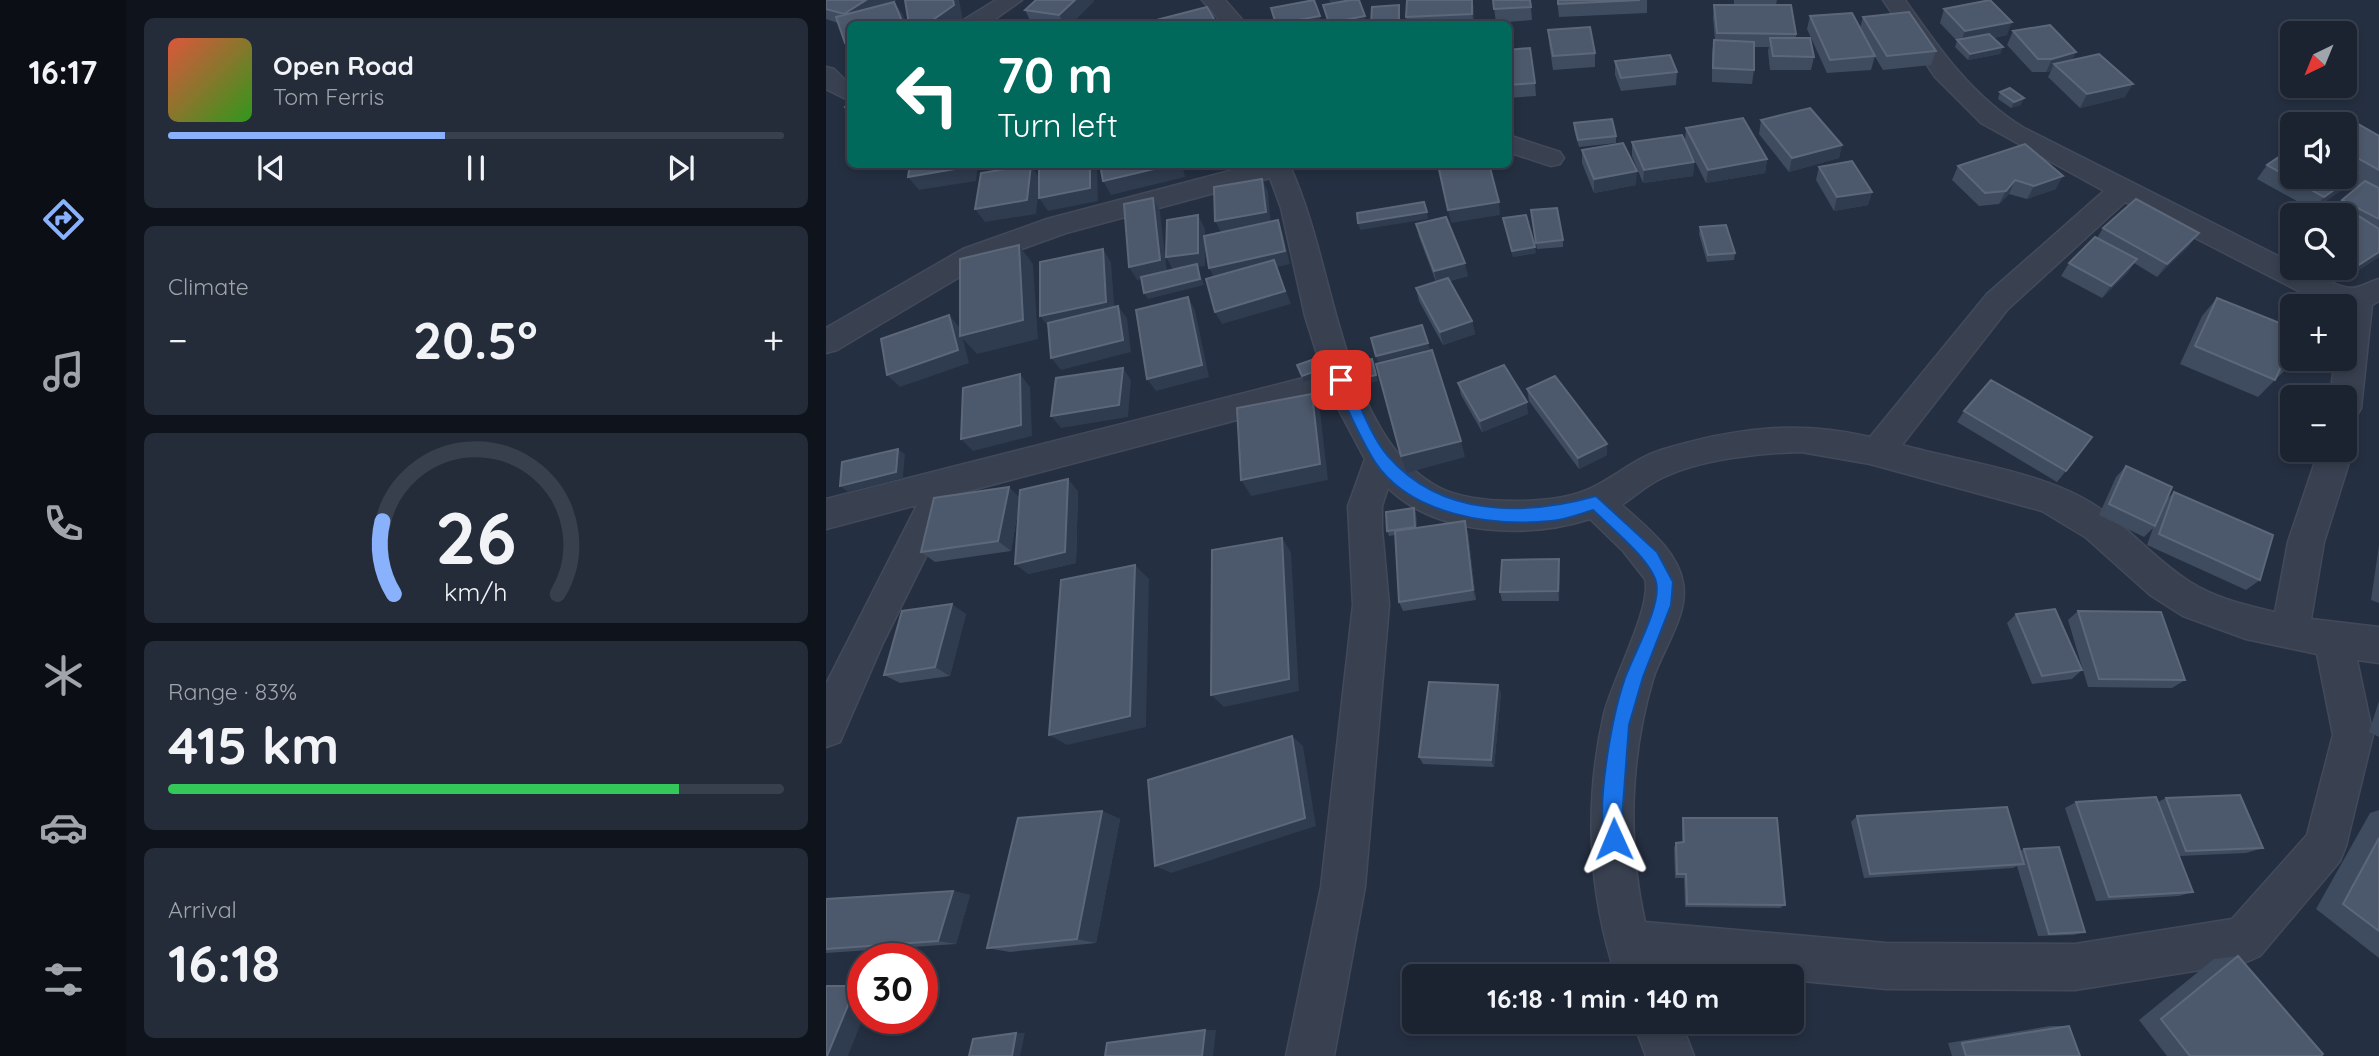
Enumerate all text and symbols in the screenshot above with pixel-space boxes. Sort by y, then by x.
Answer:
north arrow [2280,21,2357,98]
map controls [2280,21,2357,462]
text: 70 m [997,44,1113,105]
text: Open Road [273,49,414,82]
icon: left [882,49,973,140]
text: 16:17 [29,52,97,92]
text: Tom Ferris [273,82,384,111]
text: Turn left [997,105,1118,145]
button: sound [2280,112,2357,189]
icon: previous [252,149,290,187]
icon: pause [457,149,495,187]
icon: next [662,149,700,187]
icon: directions [39,195,88,244]
button: search [2280,203,2357,280]
text: Climate [168,272,249,301]
button: + [2280,294,2357,371]
text: 20.5° [413,307,538,372]
text: − [168,316,188,364]
text: + [763,316,784,364]
icon: music [39,347,88,396]
pin [1311,350,1371,410]
icon: arrive [1322,361,1360,399]
button: − [2280,385,2357,462]
text: 26 [435,491,517,582]
icon: phone [39,499,88,548]
text: km/h [444,576,508,607]
icon: climate [39,651,88,700]
text: Range · 83% [168,677,297,706]
text: 415 km [168,712,339,777]
position arrow [1577,802,1651,876]
icon: car [39,803,88,852]
text: Arrival [168,895,237,924]
text: 16:18 [168,930,280,995]
speed limit sign: 30 [847,943,938,1034]
icon: filters [39,955,88,1004]
text: 16:18 · 1 min · 140 m [1487,982,1719,1015]

